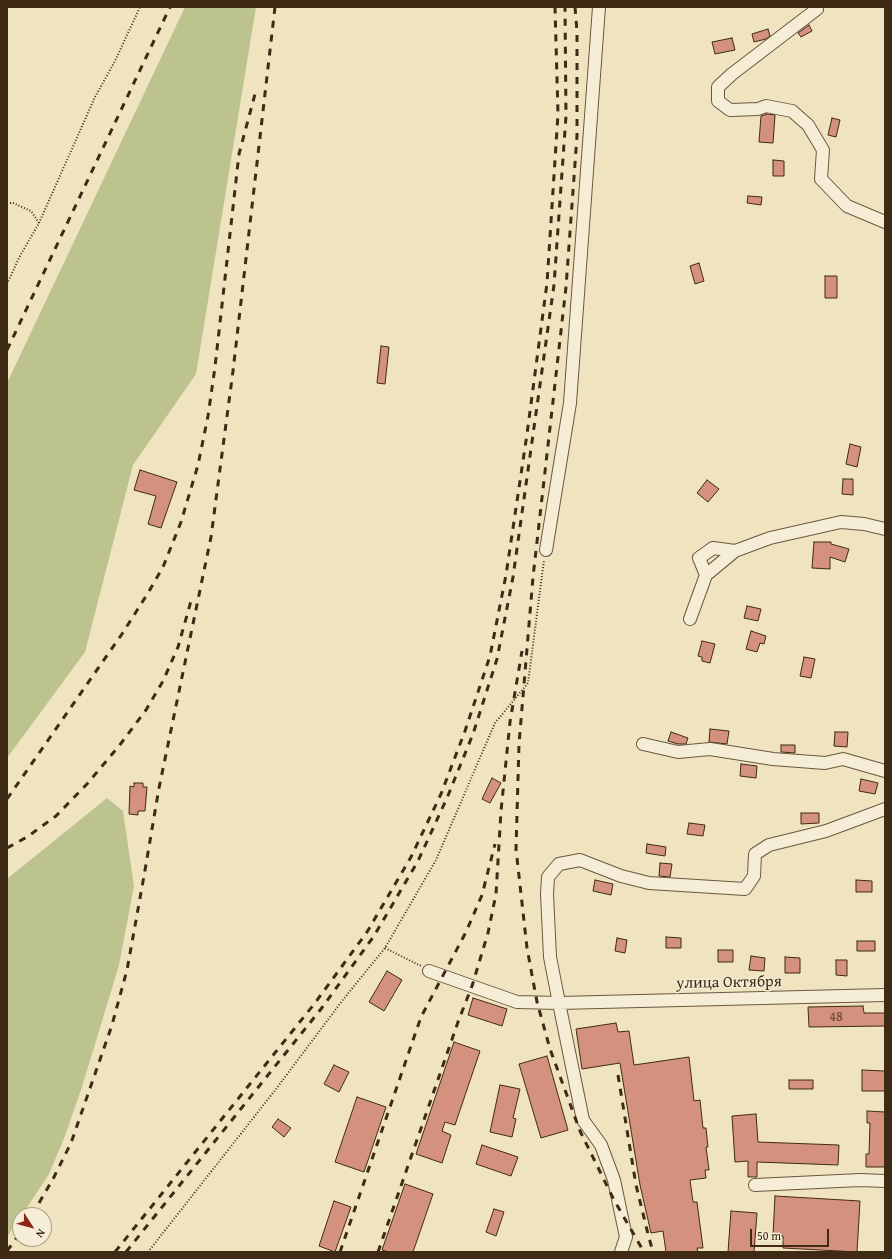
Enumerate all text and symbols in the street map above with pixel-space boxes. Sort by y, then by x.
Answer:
street label: улица Октября [676,972,782,994]
house number: 48 [829,1009,843,1025]
north arrow [12,1207,52,1247]
scale bar [752,1221,831,1247]
text: N [32,1226,50,1241]
text: 50 m [757,1227,781,1244]

